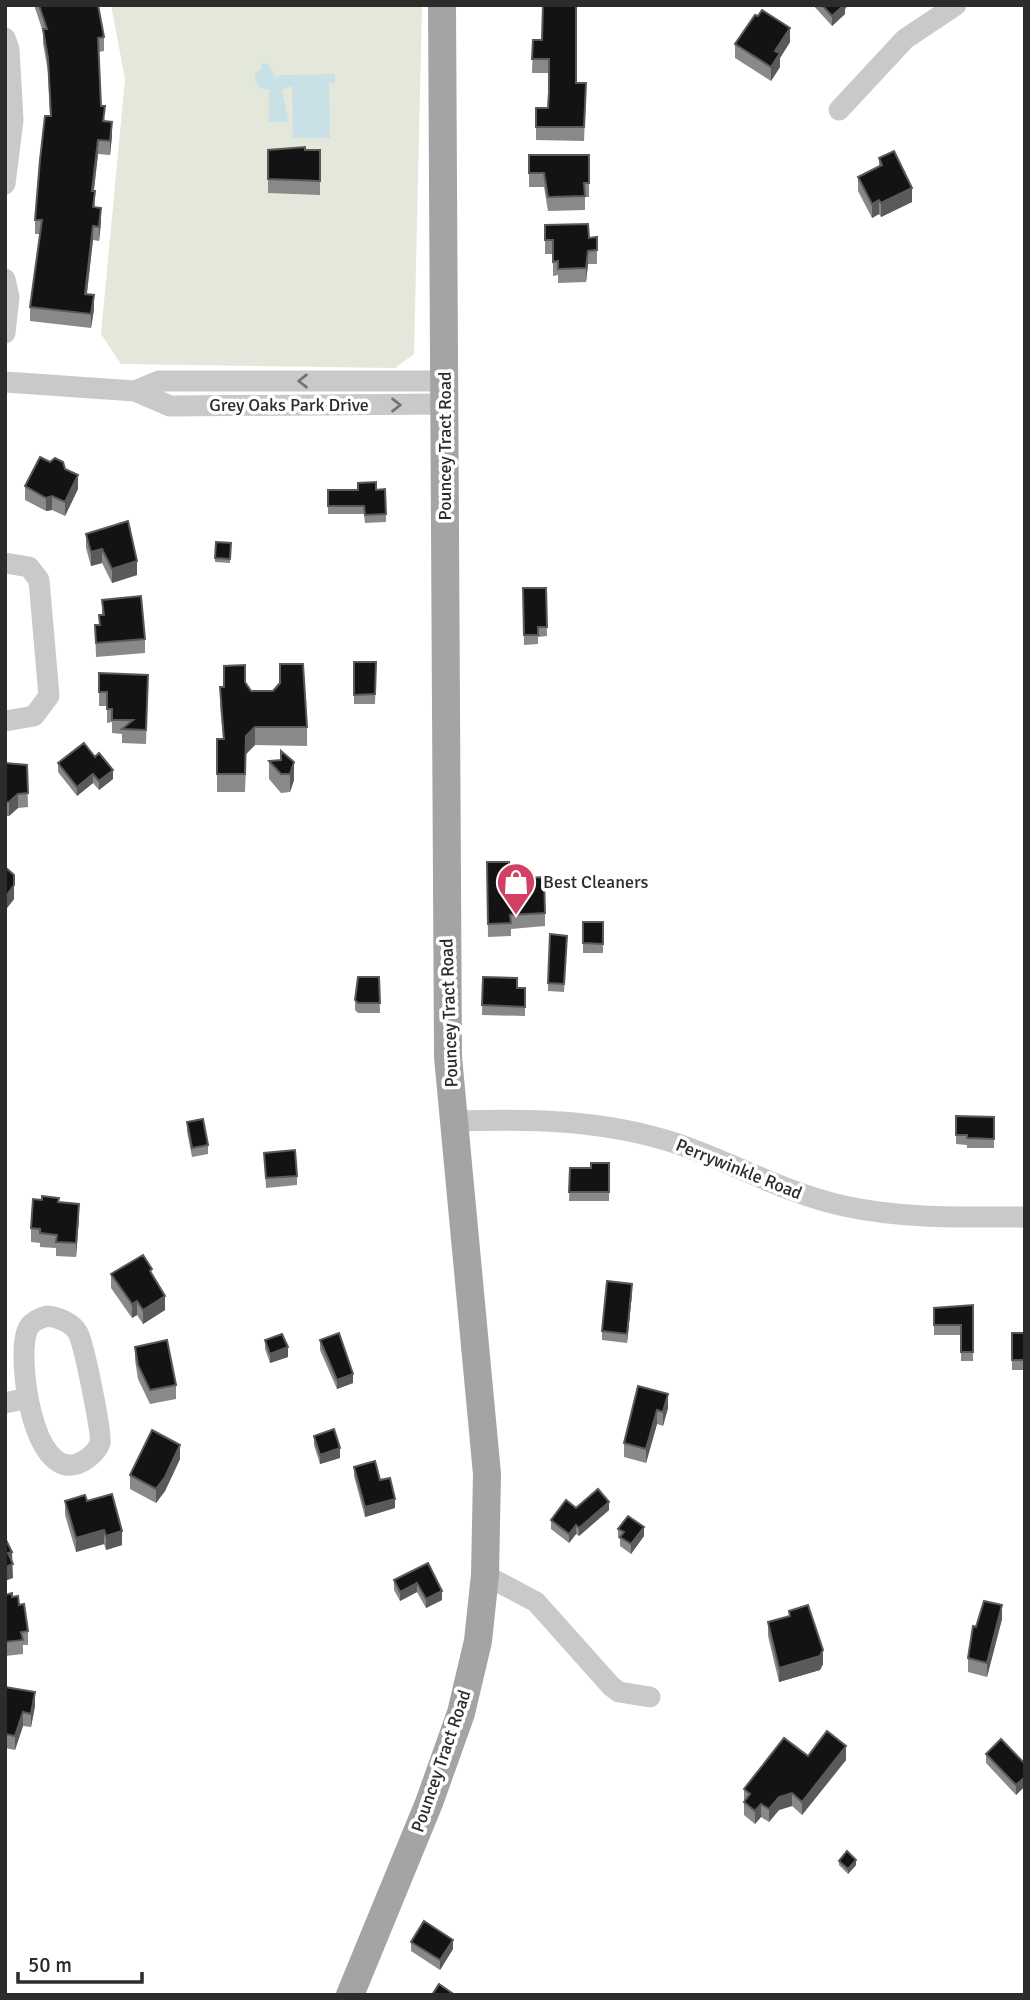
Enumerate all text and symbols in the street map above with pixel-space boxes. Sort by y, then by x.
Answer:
street label: Pouncey Tract Road [434,371,456,521]
one-way arrow [297,373,308,389]
street label: Grey Oaks Park Drive [209,394,369,416]
one-way arrow [391,397,402,412]
shop icon: Best Cleaners [495,861,537,916]
place label: Best Cleaners [543,871,649,893]
street label: Pouncey Tract Road [435,938,463,1088]
street label: Perrywinkle Road [673,1134,805,1204]
street label: Pouncey Tract Road [406,1687,476,1835]
scale bar [18,1940,142,1984]
text: 50 m [28,1952,72,1978]

